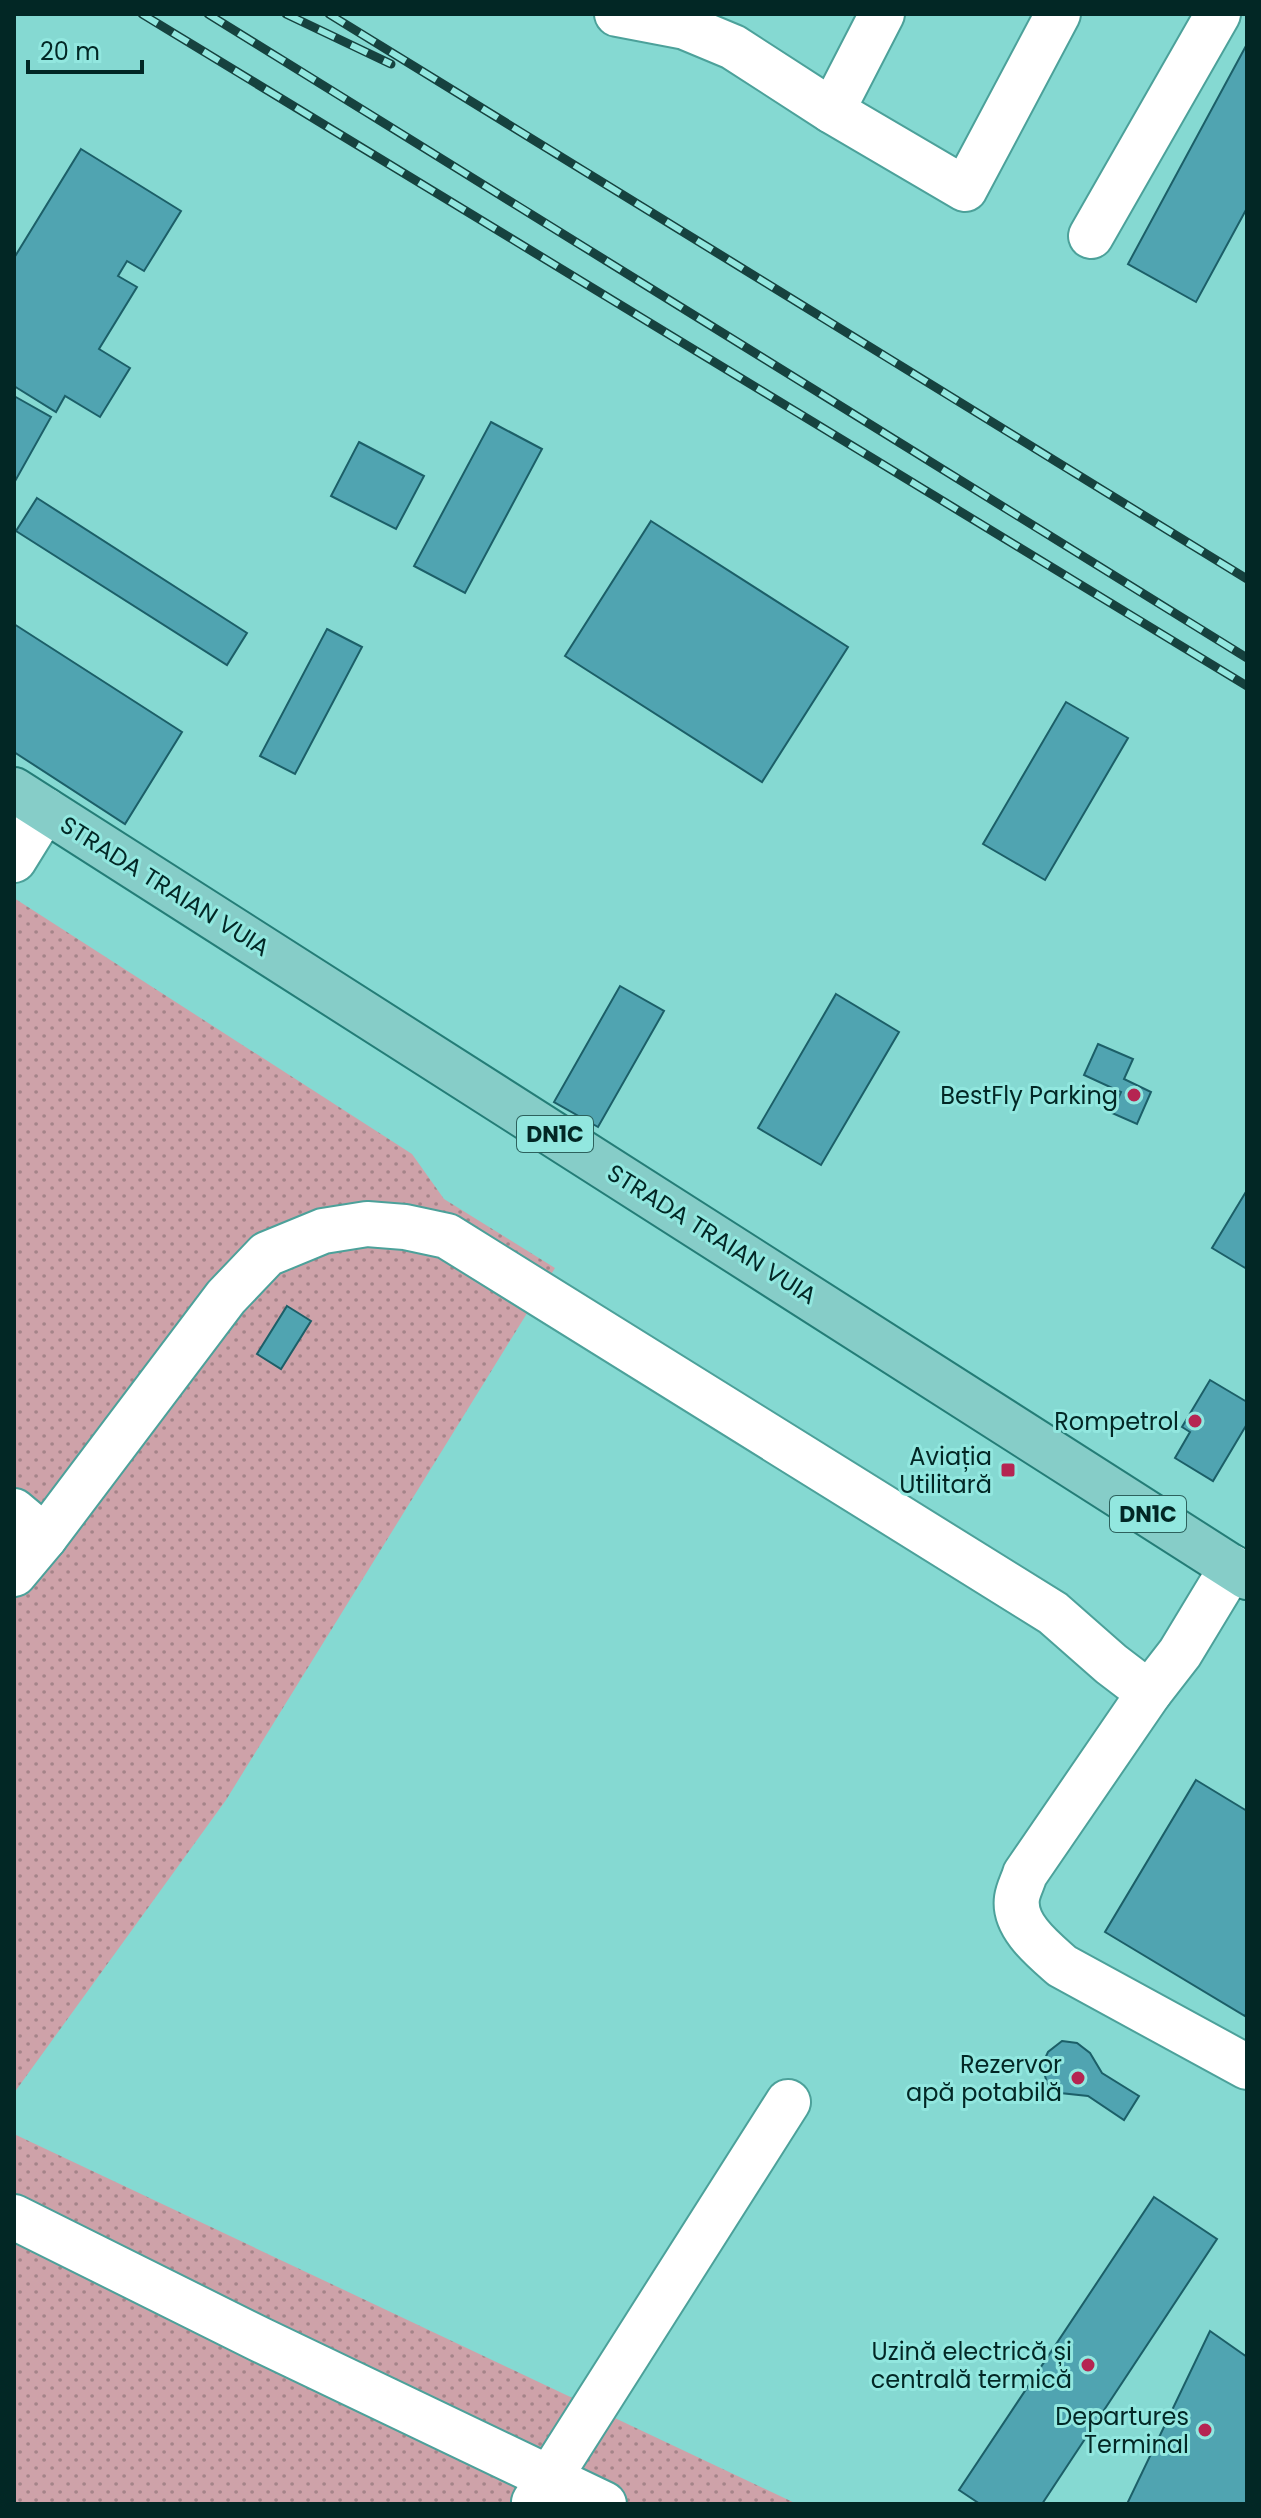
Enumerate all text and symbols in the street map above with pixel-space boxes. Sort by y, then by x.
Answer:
scale bar [28,24,142,74]
text: 20 m [40,35,100,68]
street label: STRADA TRAIAN VUIA [54,808,276,964]
place label: BestFly Parking [940,1079,1118,1112]
marker: BestFly Parking [1125,1086,1143,1104]
road number: DN1C [517,1116,593,1152]
street label: STRADA TRAIAN VUIA [601,1156,823,1312]
place label: Rompetrol [1054,1405,1179,1438]
marker: Rompetrol [1186,1412,1204,1430]
place label: Aviația Utilitară [899,1440,992,1501]
marker: Aviația Utilitară [999,1461,1017,1479]
road number: DN1C [1110,1496,1186,1532]
place label: Rezervor apă potabilă [906,2048,1062,2109]
marker: Rezervor apă potabilă [1069,2069,1087,2087]
place label: Uzină electrică și centrală termică [871,2335,1072,2396]
marker: Uzină electrică și centrală termică [1079,2356,1097,2374]
place label: Departures Terminal [1055,2400,1189,2461]
marker: Departures Terminal [1196,2421,1214,2439]

